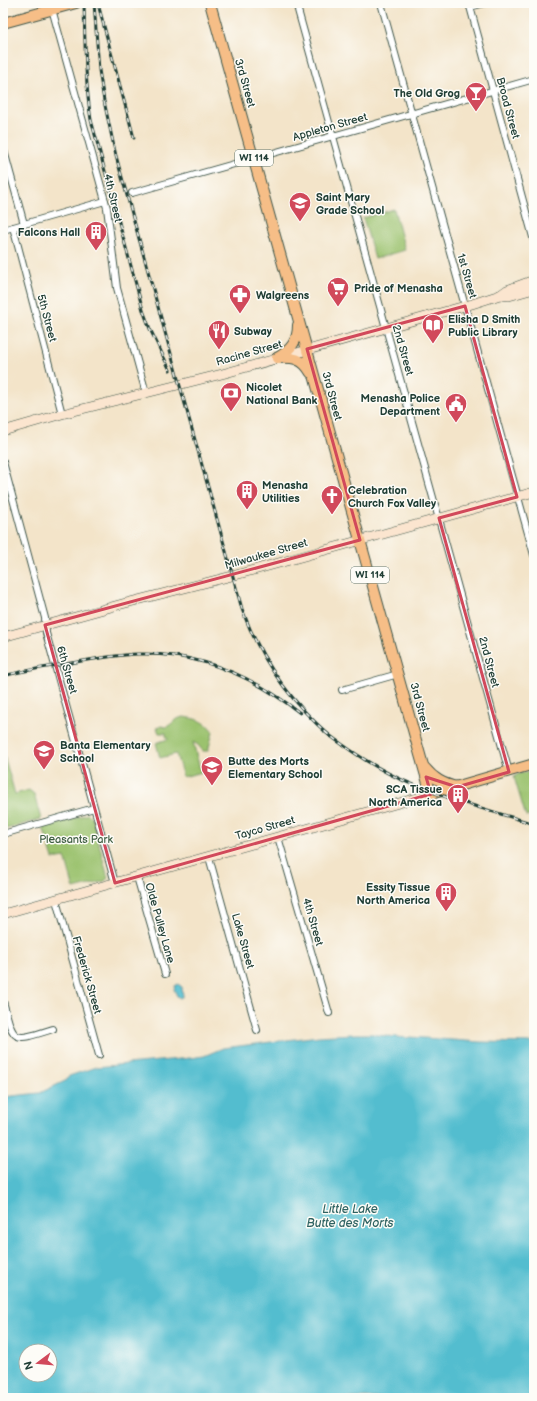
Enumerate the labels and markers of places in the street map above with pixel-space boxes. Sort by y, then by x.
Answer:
bar icon: The Old Grog [463,80,489,113]
place label: The Old Grog [394,87,460,100]
school or university icon: Saint Mary Grade School [287,190,313,223]
place label: Saint Mary Grade School [316,191,384,217]
building icon: Falcons Hall [83,219,109,252]
place label: Falcons Hall [18,226,80,239]
supermarket icon: Pride of Menasha [325,275,351,308]
pharmacy icon: Walgreens [227,282,253,315]
place label: Pride of Menasha [354,282,443,295]
place label: Walgreens [256,289,310,302]
library icon: Elisha D Smith Public Library [420,312,446,345]
place label: Elisha D Smith Public Library [448,313,520,339]
restaurant icon: Subway [206,318,232,351]
place label: Subway [234,325,272,338]
bank icon: Nicolet National Bank [218,380,244,413]
place label: Nicolet National Bank [246,381,318,407]
public building icon: Menasha Police Department [443,391,469,424]
place label: Menasha Police Department [361,392,440,418]
building icon: Menasha Utilities [234,478,260,511]
place label: Menasha Utilities [262,479,308,505]
church icon: Celebration Church Fox Valley [319,483,345,516]
place label: Celebration Church Fox Valley [348,484,436,510]
school or university icon: Banta Elementary School [31,738,57,771]
place label: Banta Elementary School [60,739,151,765]
school or university icon: Butte des Morts Elementary School [199,754,225,787]
place label: Butte des Morts Elementary School [228,755,322,781]
building icon: SCA Tissue North America [445,782,471,815]
place label: SCA Tissue North America [369,783,442,809]
building icon: Essity Tissue North America [433,880,459,913]
place label: Essity Tissue North America [357,881,430,907]

